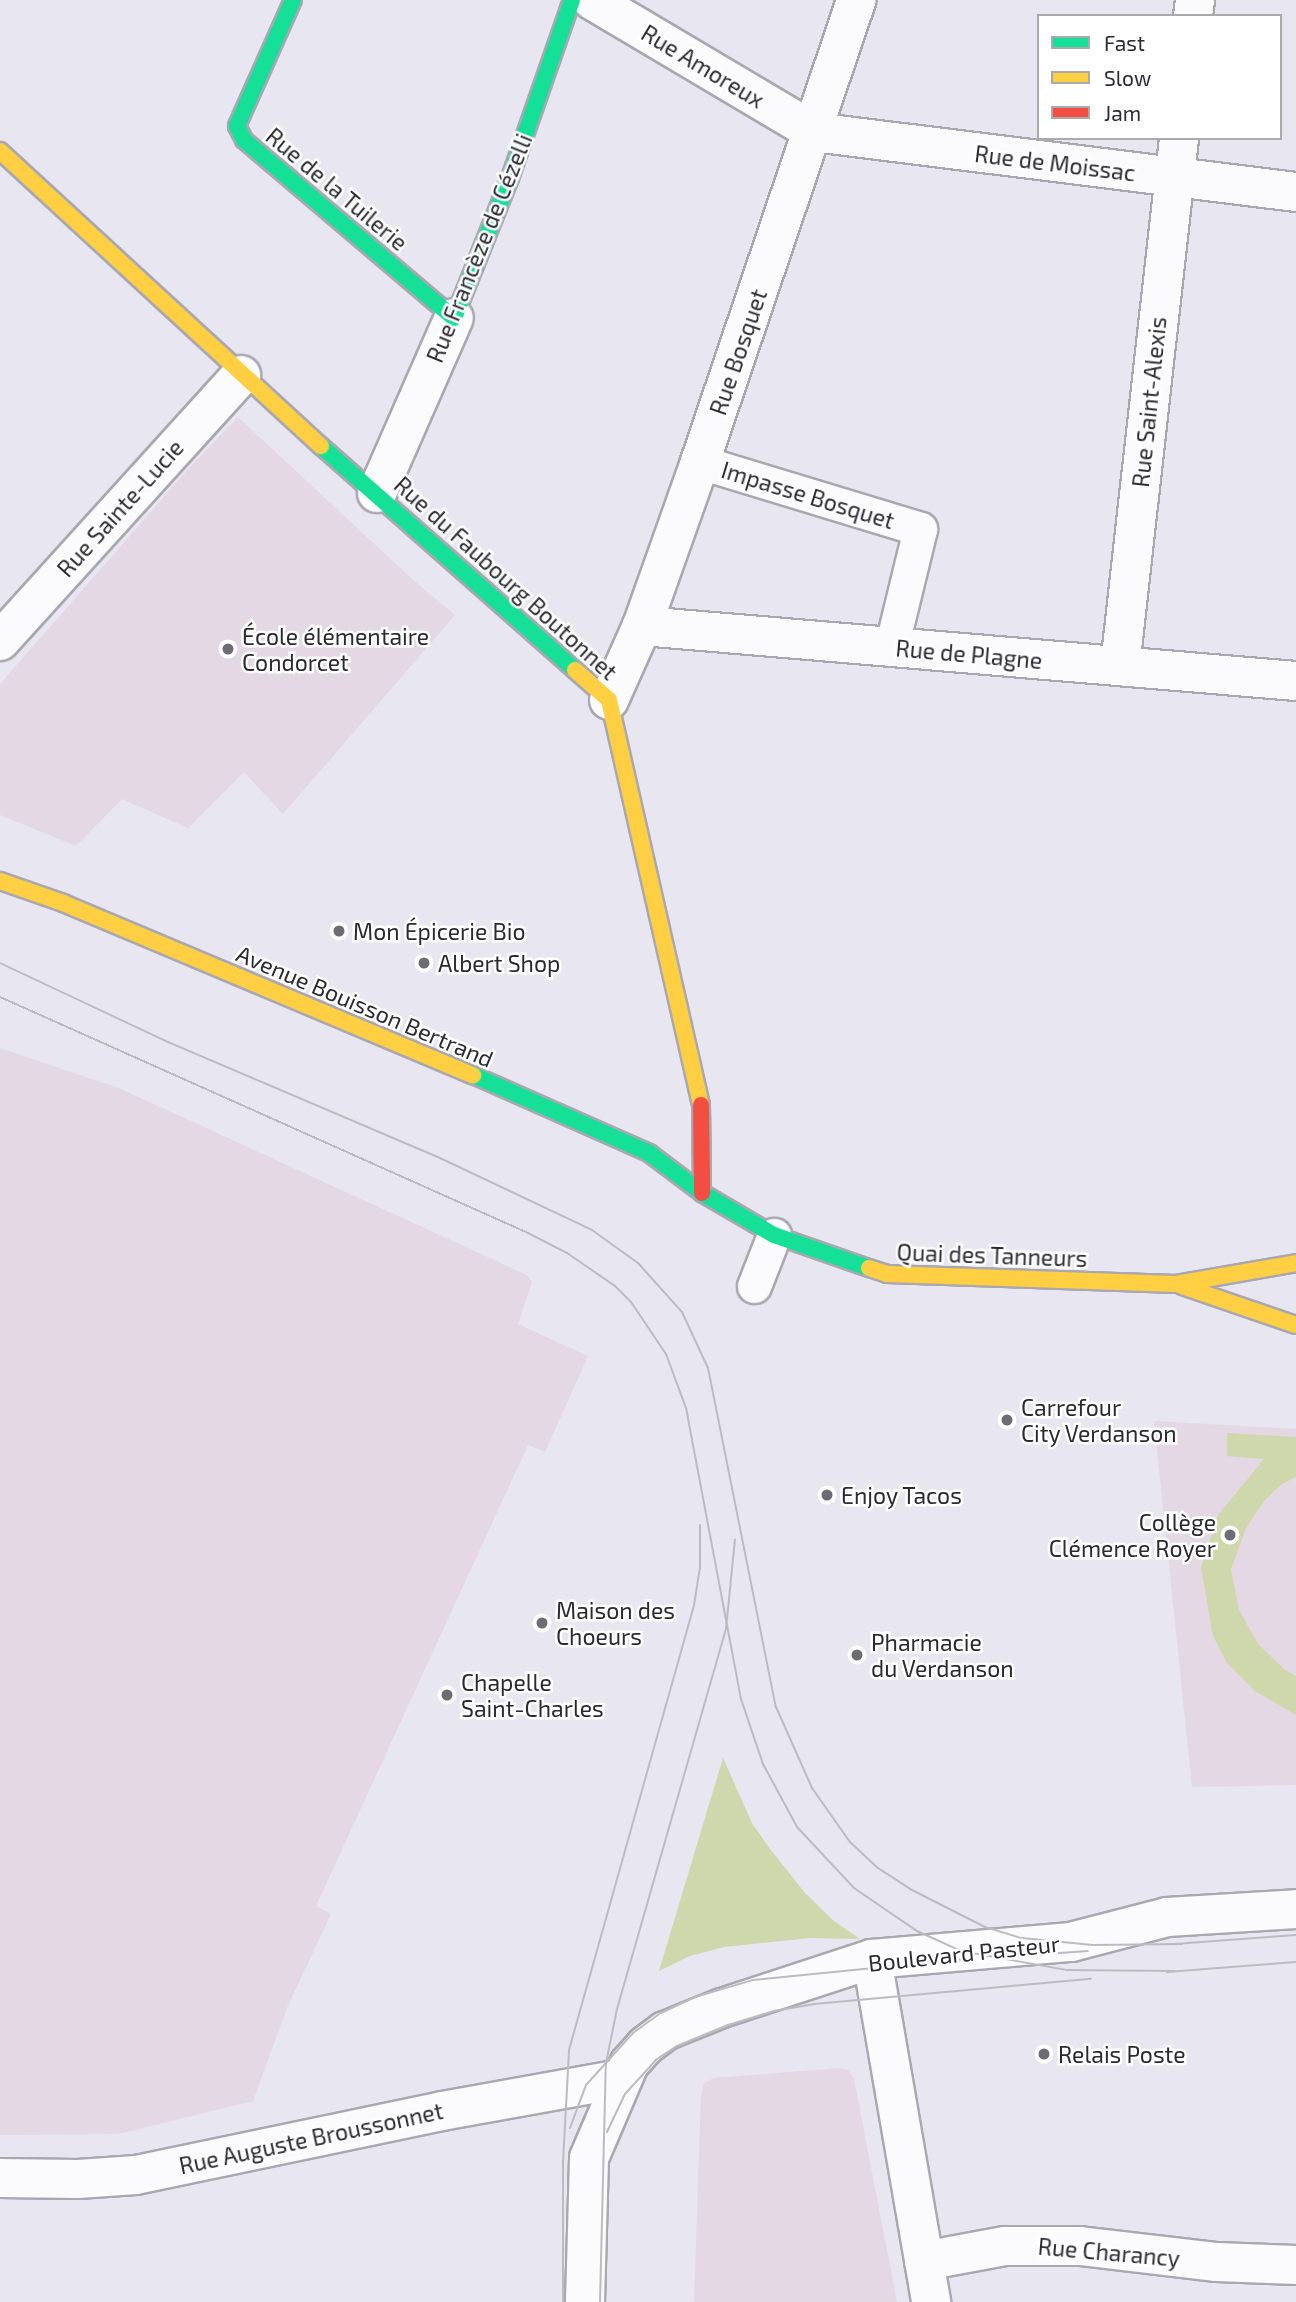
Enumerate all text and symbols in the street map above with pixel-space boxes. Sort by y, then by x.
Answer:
legend [1037,14,1282,140]
street label: Rue Amoreux [636,18,770,114]
text: Fast [1104,30,1145,55]
text: Slow [1104,65,1151,90]
text: Jam [1104,100,1141,125]
street label: Rue de la Tuilerie [260,122,414,256]
street label: Rue Francèze de Cézelli [420,130,538,366]
street label: Rue de Moissac [973,139,1137,187]
street label: Rue Bosquet [704,286,772,418]
street label: Rue Saint-Alexis [1126,315,1172,489]
street label: Rue Sainte-Lucie [51,434,189,582]
street label: Impasse Bosquet [718,456,898,534]
street label: Rue du Faubourg Boutonnet [389,471,623,685]
place label: École élémentaire Condorcet [242,622,429,676]
street label: Rue de Plagne [895,634,1043,674]
marker: École élémentaire Condorcet [220,641,236,657]
place label: Mon Épicerie Bio [353,917,525,945]
marker: Mon Épicerie Bio [331,923,347,939]
street label: Avenue Bouisson Bertrand [232,939,498,1073]
place label: Albert Shop [438,949,560,977]
marker: Albert Shop [416,955,432,971]
street label: Quai des Tanneurs [896,1238,1088,1272]
place label: Carrefour City Verdanson [1021,1393,1178,1447]
marker: Carrefour City Verdanson [999,1412,1015,1428]
place label: Enjoy Tacos [841,1481,963,1509]
marker: Enjoy Tacos [819,1487,835,1503]
place label: Collège Clémence Royer [1049,1508,1216,1562]
marker: Collège Clémence Royer [1222,1527,1238,1543]
place label: Maison des Choeurs [556,1596,675,1650]
marker: Maison des Choeurs [534,1615,550,1631]
place label: Pharmacie du Verdanson [871,1628,1014,1682]
marker: Pharmacie du Verdanson [849,1647,865,1663]
place label: Chapelle Saint-Charles [461,1668,604,1722]
marker: Chapelle Saint-Charles [439,1687,455,1703]
street label: Boulevard Pasteur [867,1929,1061,1977]
place label: Relais Poste [1058,2040,1186,2068]
marker: Relais Poste [1036,2046,1052,2062]
street label: Rue Auguste Broussonnet [176,2096,446,2180]
street label: Rue Charancy [1037,2232,1181,2272]

